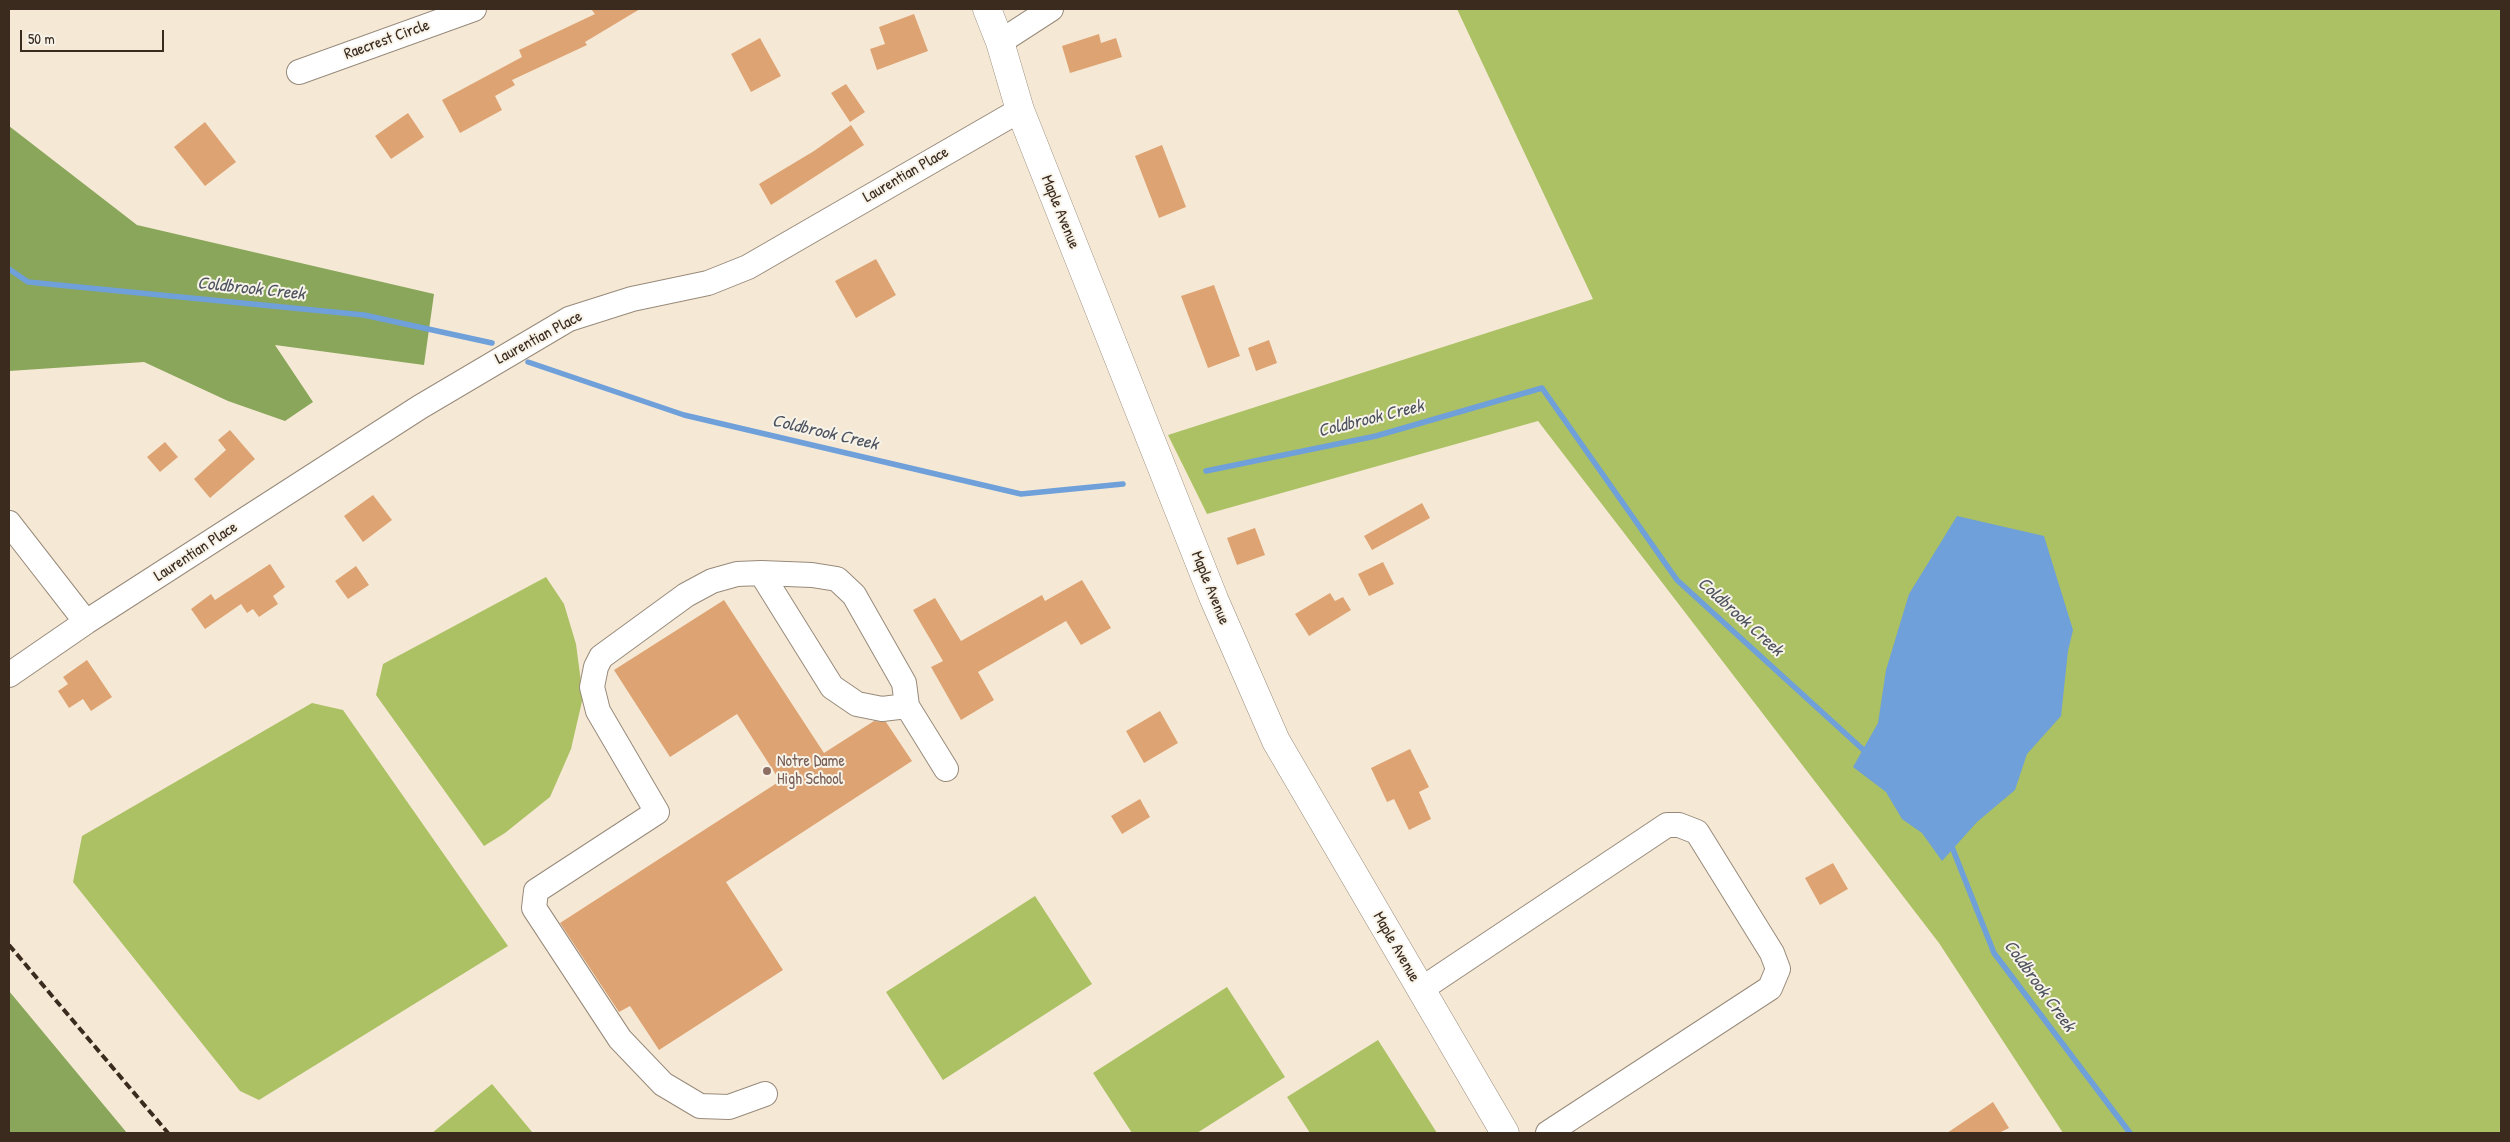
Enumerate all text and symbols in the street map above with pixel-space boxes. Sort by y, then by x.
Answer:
street label: Raecrest Circle [342,16,432,64]
scale bar [22,20,166,52]
text: 50 m [28,28,55,49]
street label: Laurentian Place [860,143,952,207]
street label: Maple Avenue [1037,172,1083,252]
water label: Coldbrook Creek [196,273,306,305]
street label: Laurentian Place [492,307,586,369]
water label: Coldbrook Creek [1316,395,1426,443]
water label: Coldbrook Creek [770,410,880,456]
street label: Laurentian Place [151,518,241,586]
street label: Maple Avenue [1187,548,1233,628]
water label: Coldbrook Creek [1693,573,1787,661]
place label: Notre Dame High School [777,752,845,790]
marker: Notre Dame High School [761,765,773,777]
street label: Maple Avenue [1368,909,1424,985]
water label: Coldbrook Creek [1999,936,2079,1036]

